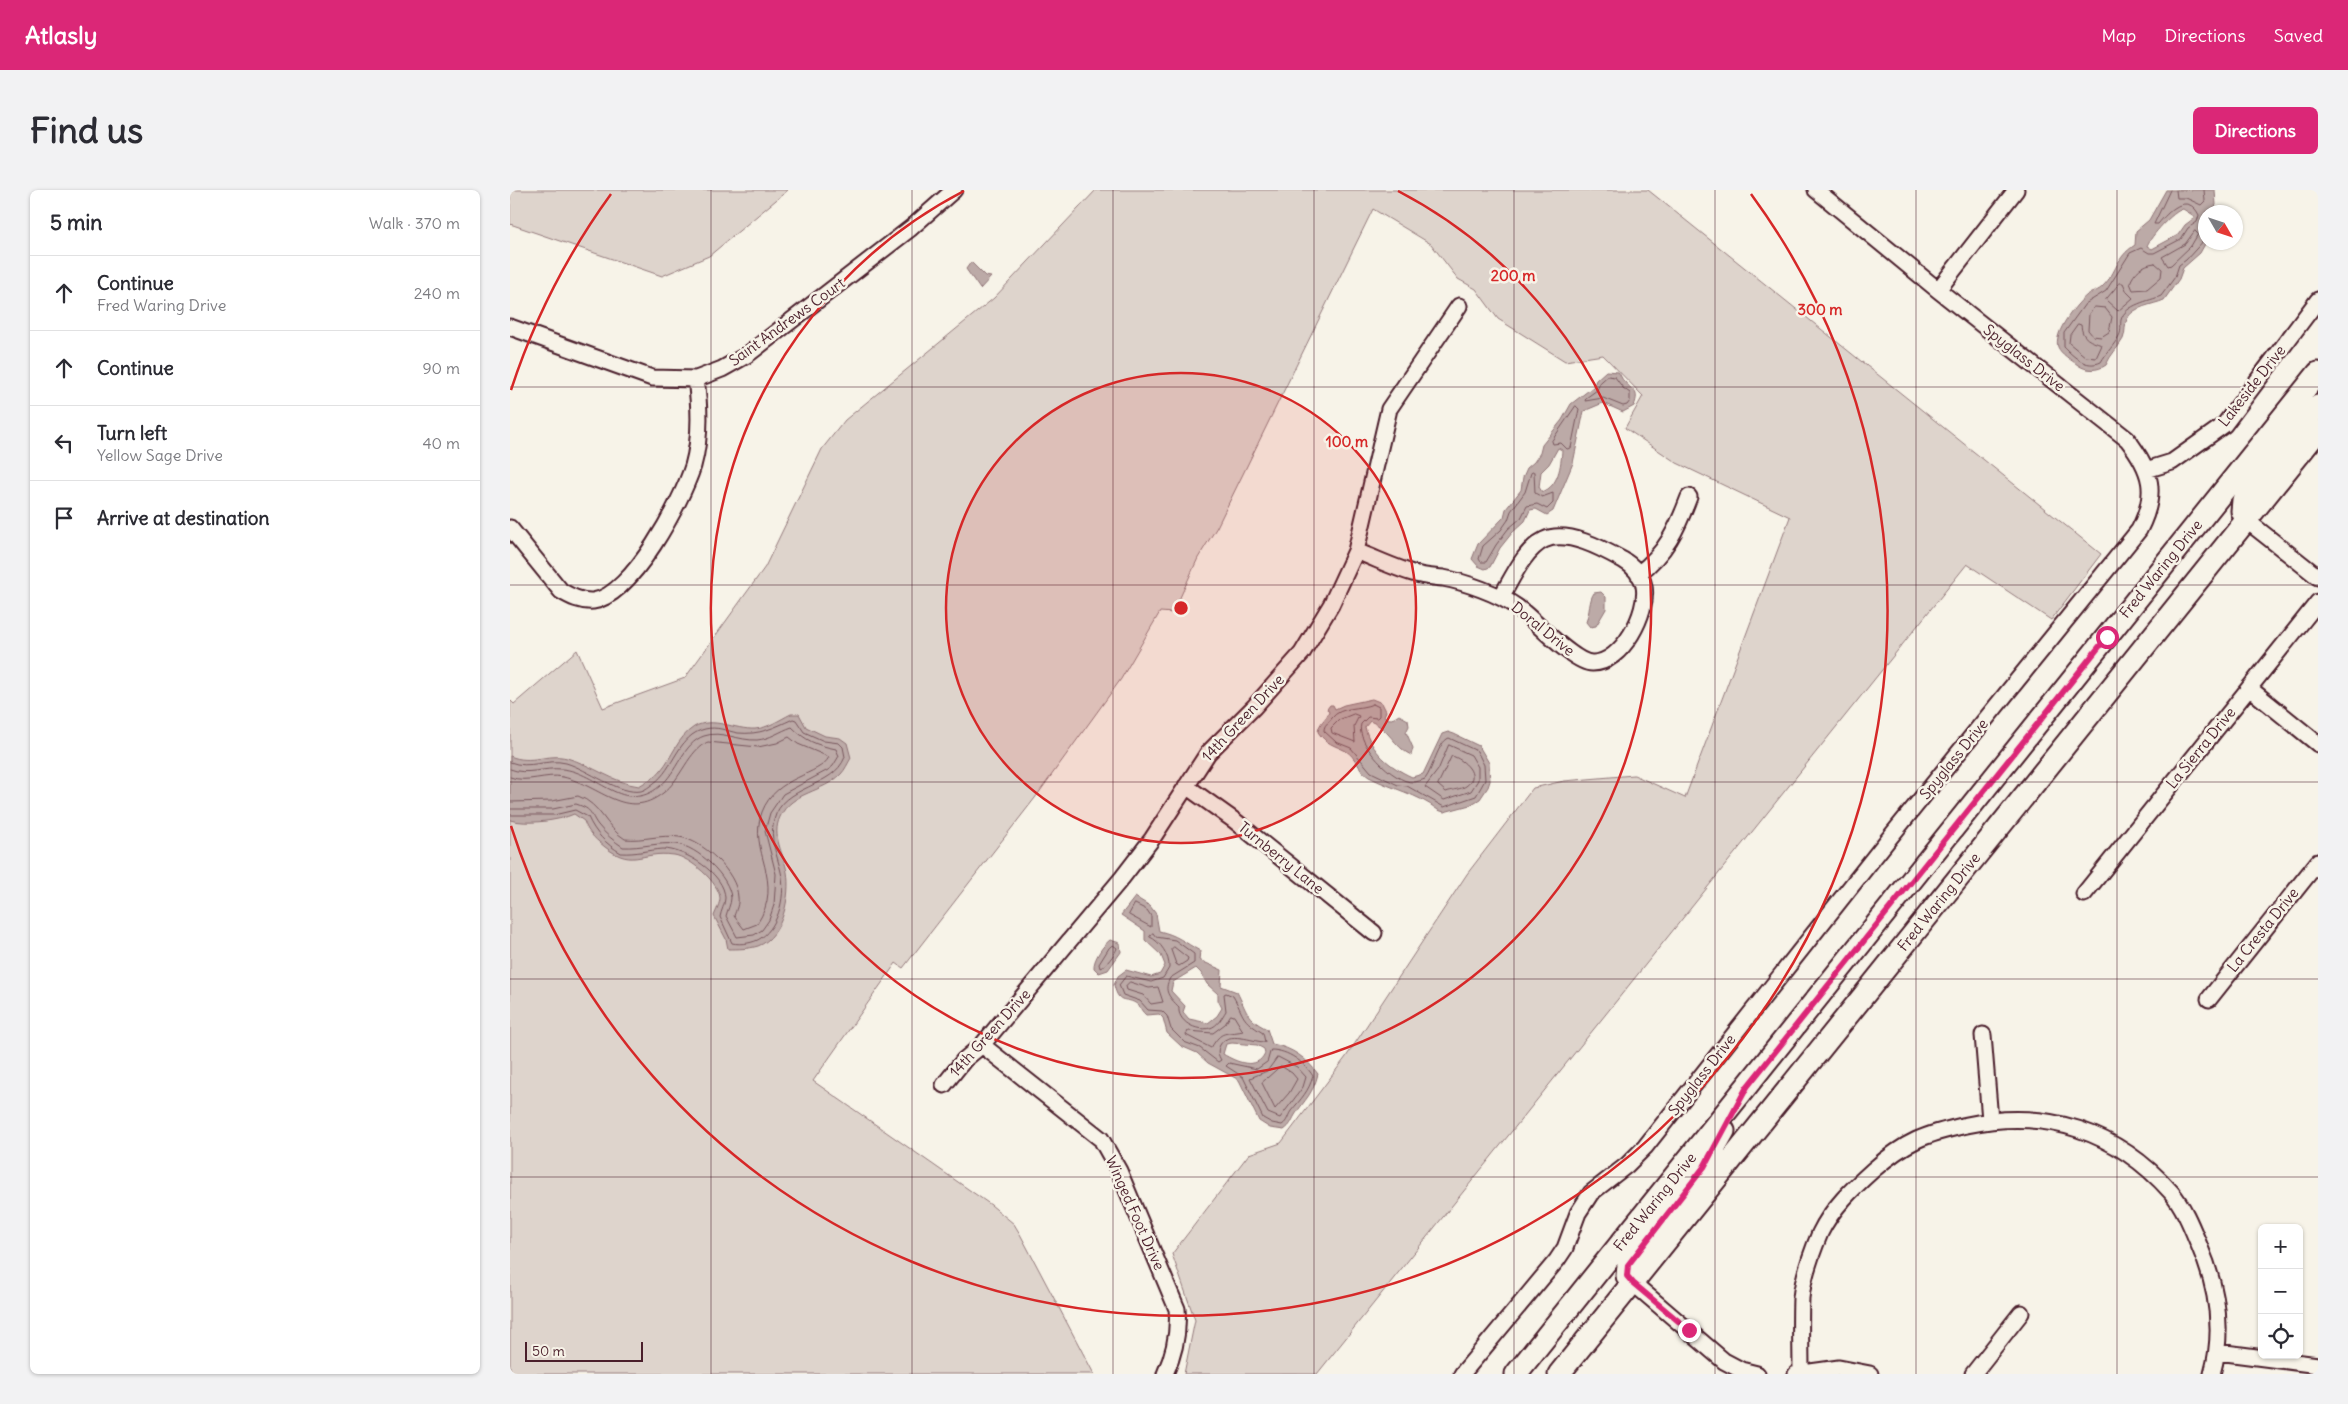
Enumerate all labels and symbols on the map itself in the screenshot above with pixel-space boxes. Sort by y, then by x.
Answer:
north arrow [2198,205,2243,250]
text: 200 m [1491,266,1535,285]
street label: Saint Andrews Court [725,273,848,370]
text: 300 m [1798,300,1843,319]
street label: Spyglass Drive [1980,320,2069,395]
street label: Lakeside Drive [2214,341,2289,430]
text: 100 m [1326,432,1368,451]
street label: Fred Waring Drive [2115,516,2206,622]
street label: Doral Drive [1508,597,1579,660]
centre of rings [1172,599,1190,617]
route start [2096,626,2119,649]
street label: 14th Green Drive [1197,670,1288,765]
street label: La Sierra Drive [2162,703,2239,792]
street label: Spyglass Drive [1915,714,1992,803]
street label: Turnberry Lane [1235,817,1328,898]
street label: Fred Waring Drive [1893,849,1984,955]
street label: La Cresta Drive [2223,884,2302,976]
street label: 14th Green Drive [945,985,1034,1081]
street label: Spyglass Drive [1664,1030,1739,1119]
street label: Fred Waring Drive [1609,1149,1700,1255]
street label: Winged Foot Drive [1102,1153,1169,1273]
route end [1678,1319,1701,1342]
scale bar [525,1339,642,1362]

